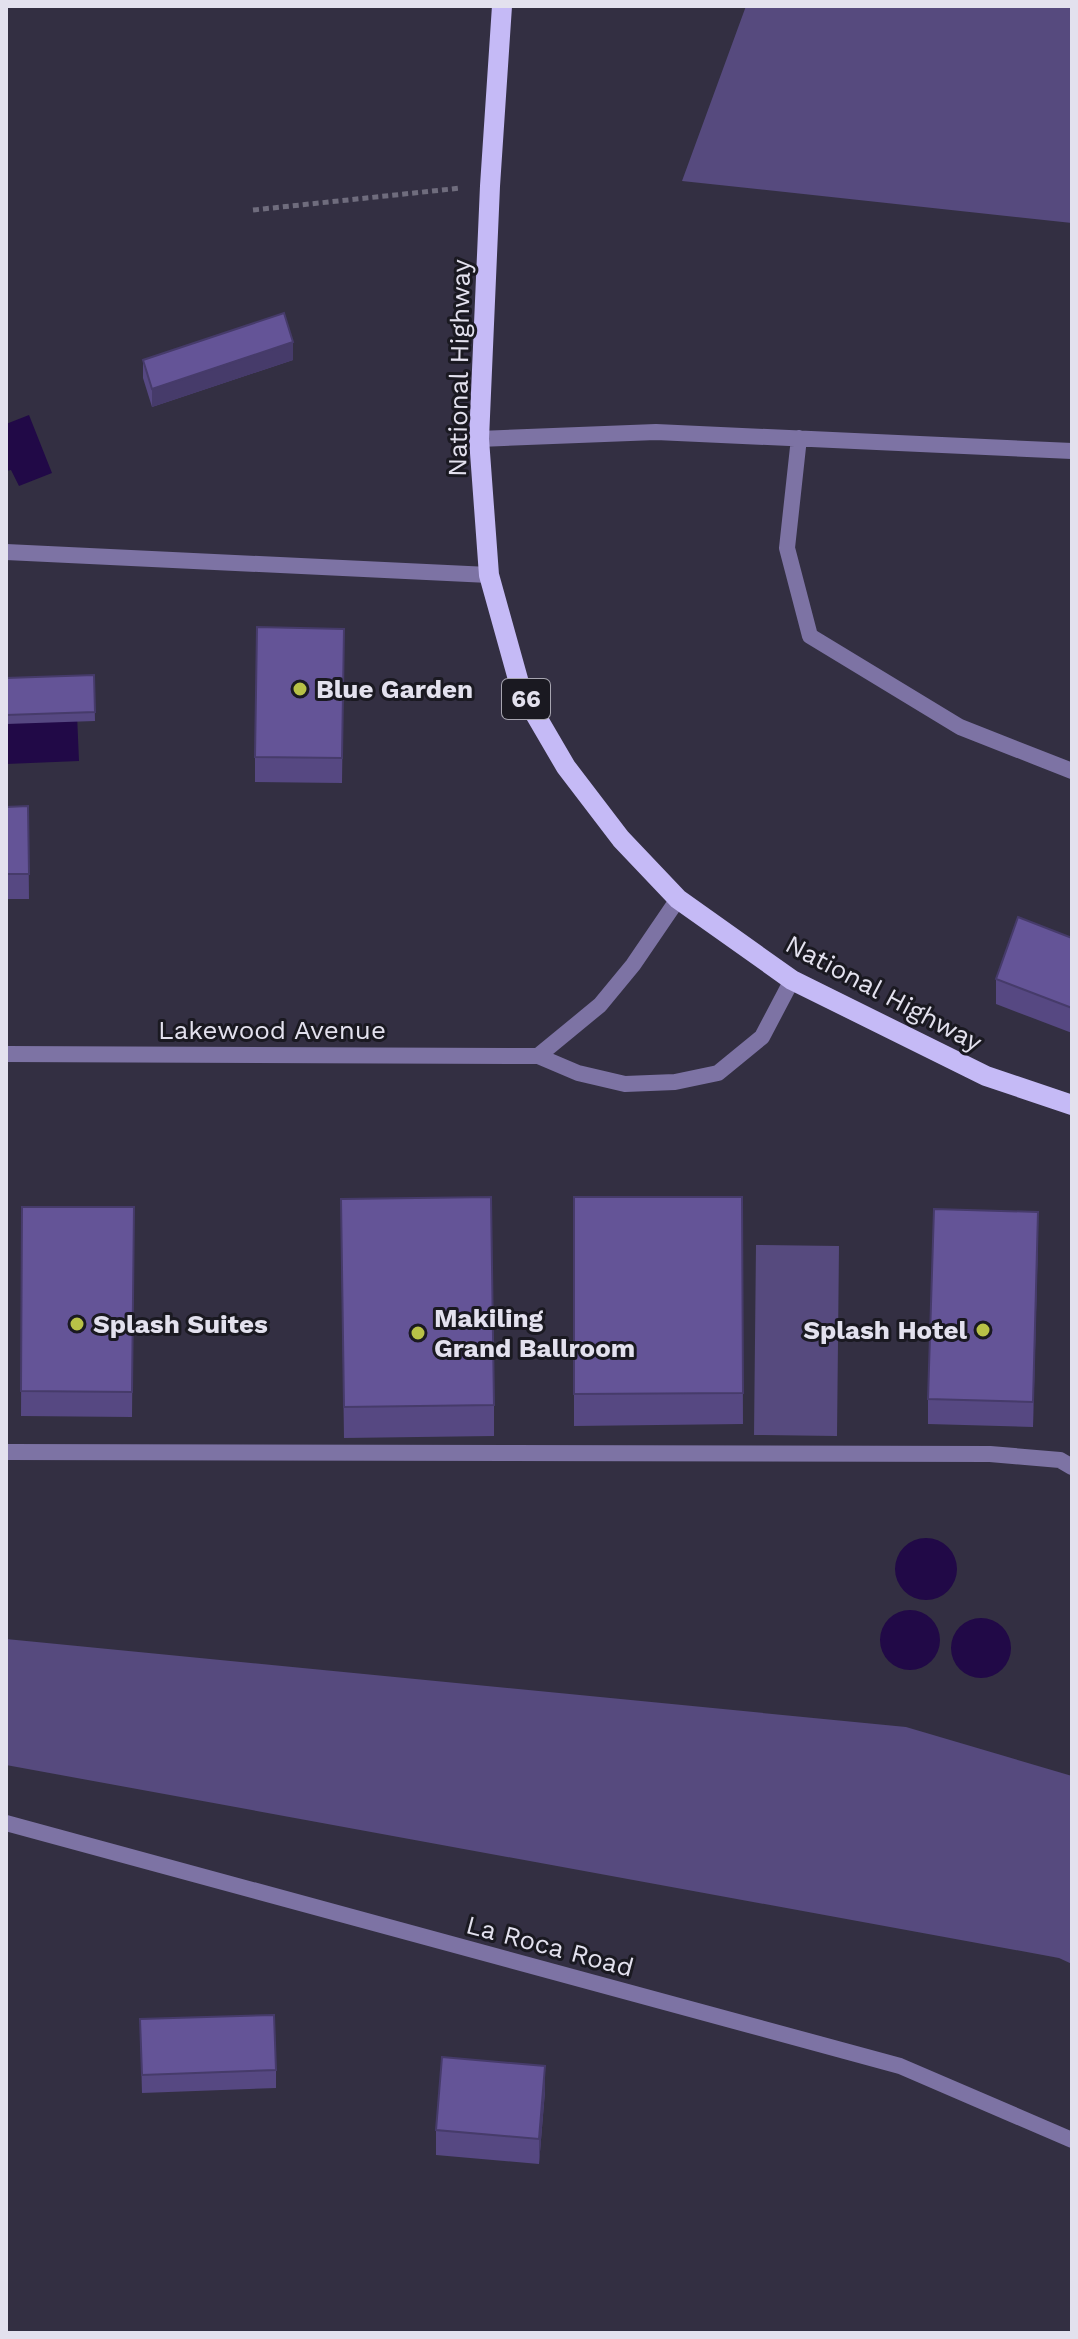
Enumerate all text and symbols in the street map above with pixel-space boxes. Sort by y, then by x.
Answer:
street label: National Highway [442,258,476,477]
place label: Blue Garden [316,674,473,704]
road number: 66 [502,679,550,719]
marker: Blue Garden [291,680,309,698]
street label: National Highway [781,929,988,1058]
street label: Lakewood Avenue [158,1015,386,1045]
place label: Makiling Grand Ballroom [434,1303,635,1363]
place label: Splash Suites [93,1309,268,1339]
marker: Splash Suites [68,1315,86,1333]
place label: Splash Hotel [803,1315,967,1345]
marker: Splash Hotel [974,1321,992,1339]
marker: Makiling Grand Ballroom [409,1324,427,1342]
street label: La Roca Road [463,1909,637,1983]

